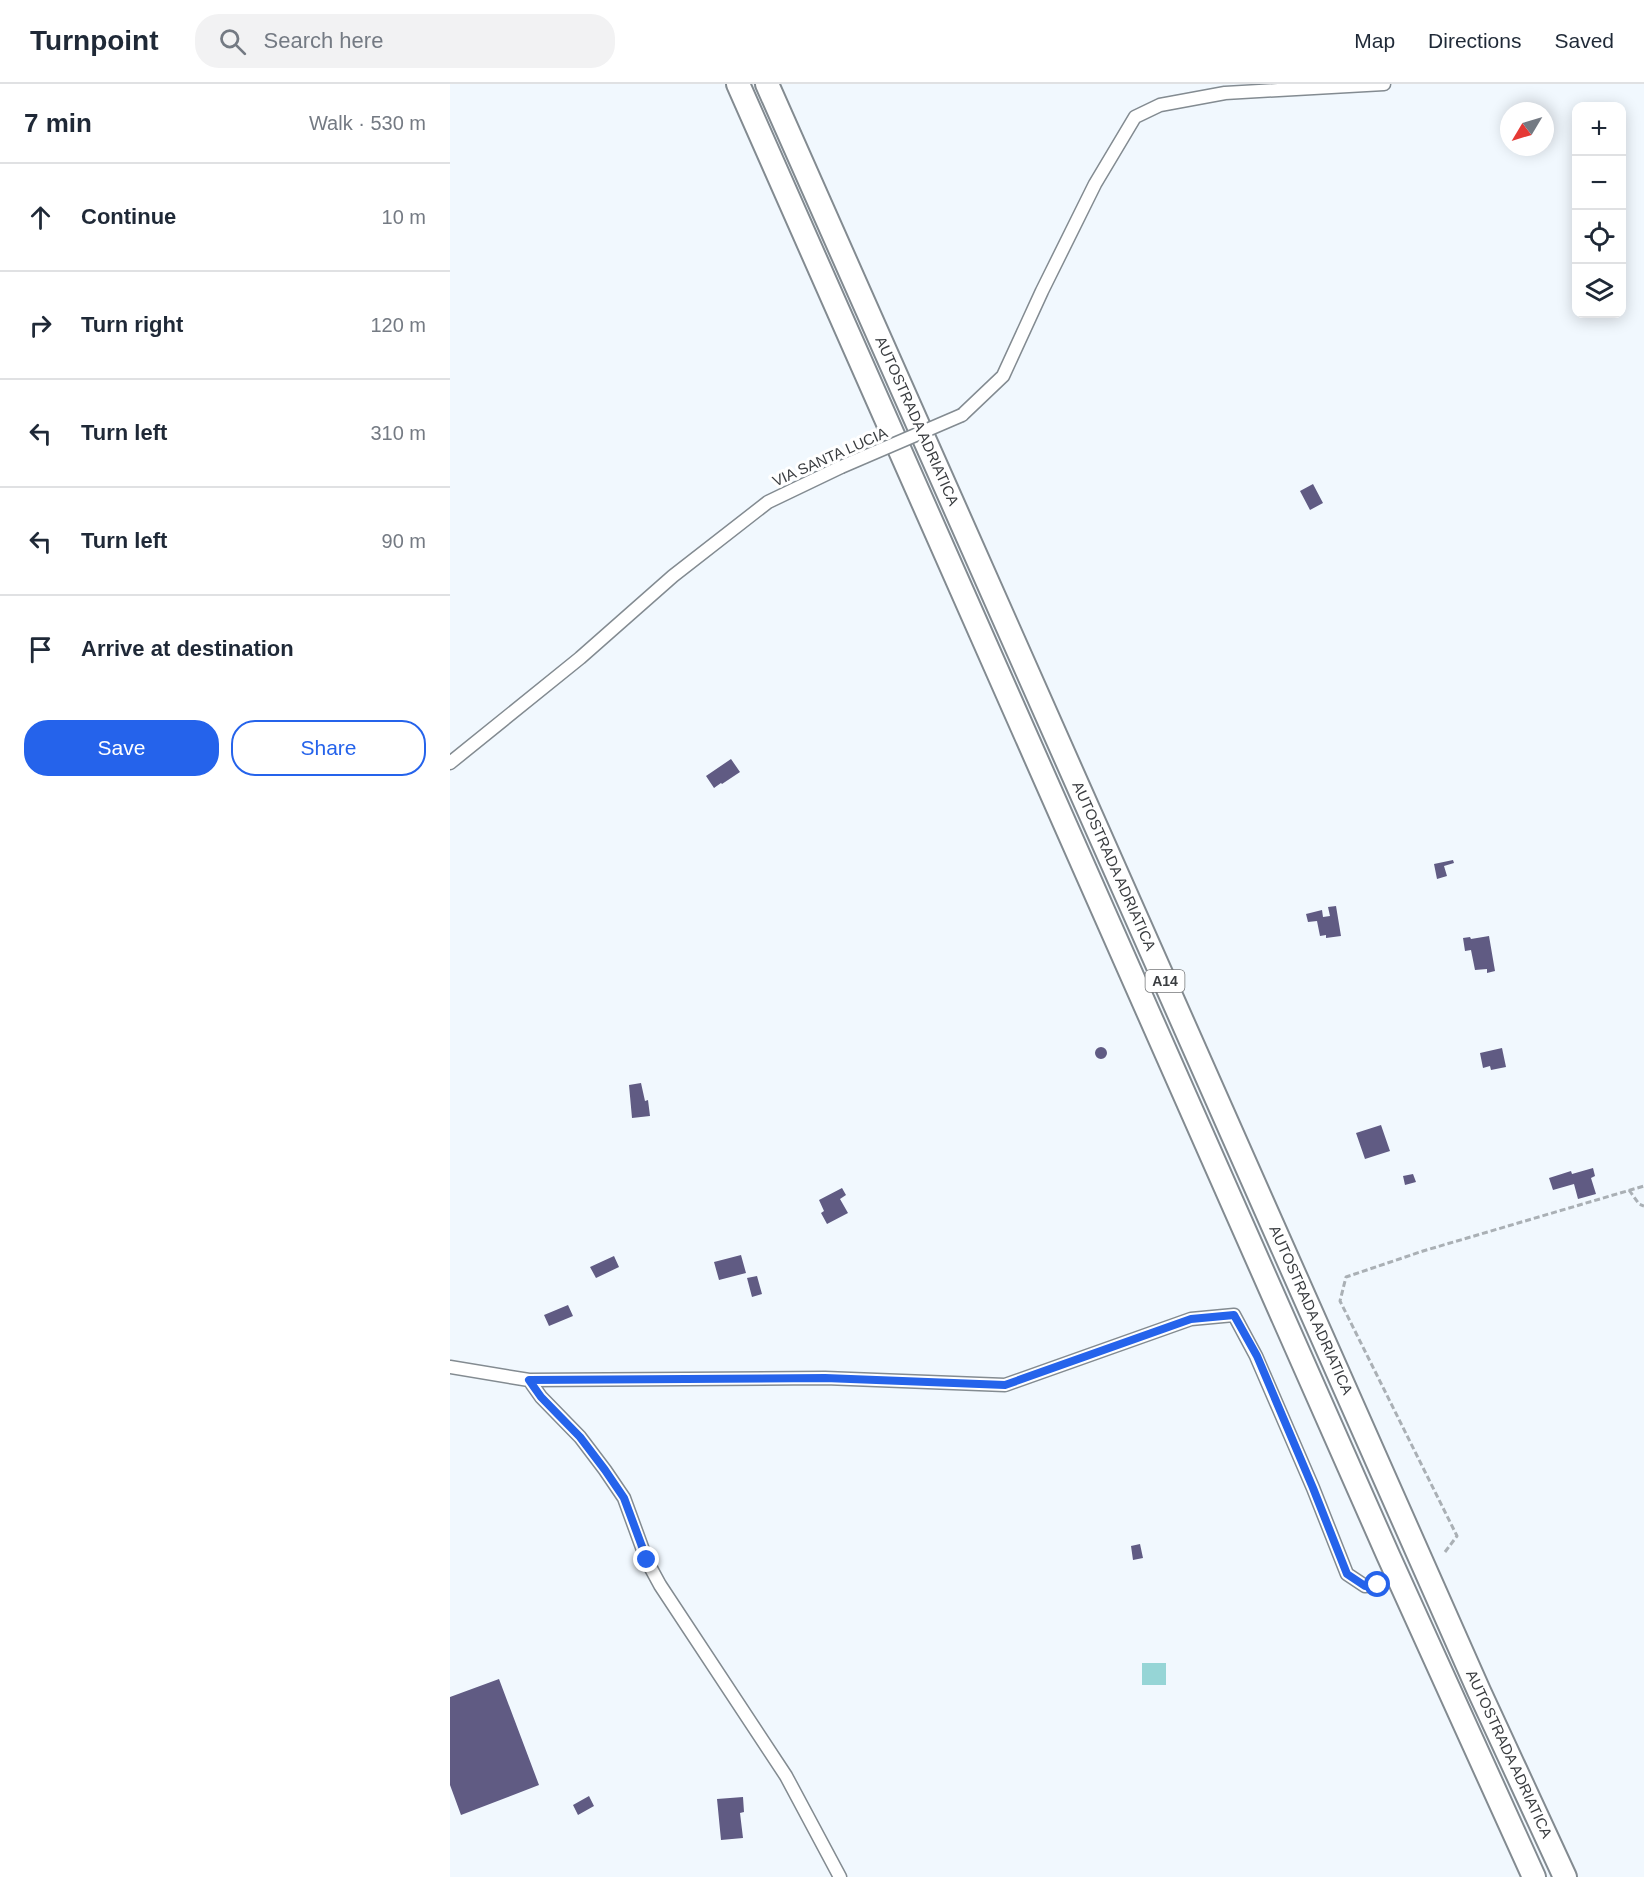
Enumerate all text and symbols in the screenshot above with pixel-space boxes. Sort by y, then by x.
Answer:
search box [195,14,615,68]
text: Turnpoint [30,25,159,56]
icon: search [216,25,249,58]
text: Search here [264,28,383,53]
text: Map [1354,29,1395,52]
text: Directions [1428,29,1521,52]
text: Saved [1554,29,1614,52]
north arrow [1500,102,1554,156]
map controls [1572,102,1626,318]
button: + [1572,102,1626,156]
text: 7 min [24,108,92,138]
text: Walk · 530 m [309,112,426,134]
button: − [1572,156,1626,210]
icon: ahead [24,201,57,234]
text: Continue [81,204,176,229]
text: 10 m [382,206,426,228]
button: locate [1572,210,1626,264]
button: layers [1572,264,1626,318]
icon: right [24,309,57,342]
text: Turn right [81,312,183,337]
text: 120 m [370,314,426,336]
street label: AUTOSTRADA ADRIATICA [872,333,963,508]
icon: left [24,417,57,450]
text: Turn left [81,420,167,445]
text: 310 m [370,422,426,444]
street label: VIA SANTA LUCIA [770,424,890,490]
icon: left [24,525,57,558]
text: Turn left [81,528,167,553]
text: 90 m [382,530,426,552]
icon: arrive [24,633,57,666]
text: Arrive at destination [81,636,294,661]
button: Save [24,720,219,776]
button: Share [231,720,426,776]
street label: AUTOSTRADA ADRIATICA [1069,778,1160,953]
road number: A14 [1146,970,1184,992]
street label: AUTOSTRADA ADRIATICA [1266,1222,1357,1397]
route end [633,1546,659,1572]
route start [1364,1571,1390,1597]
street label: AUTOSTRADA ADRIATICA [1463,1667,1556,1841]

